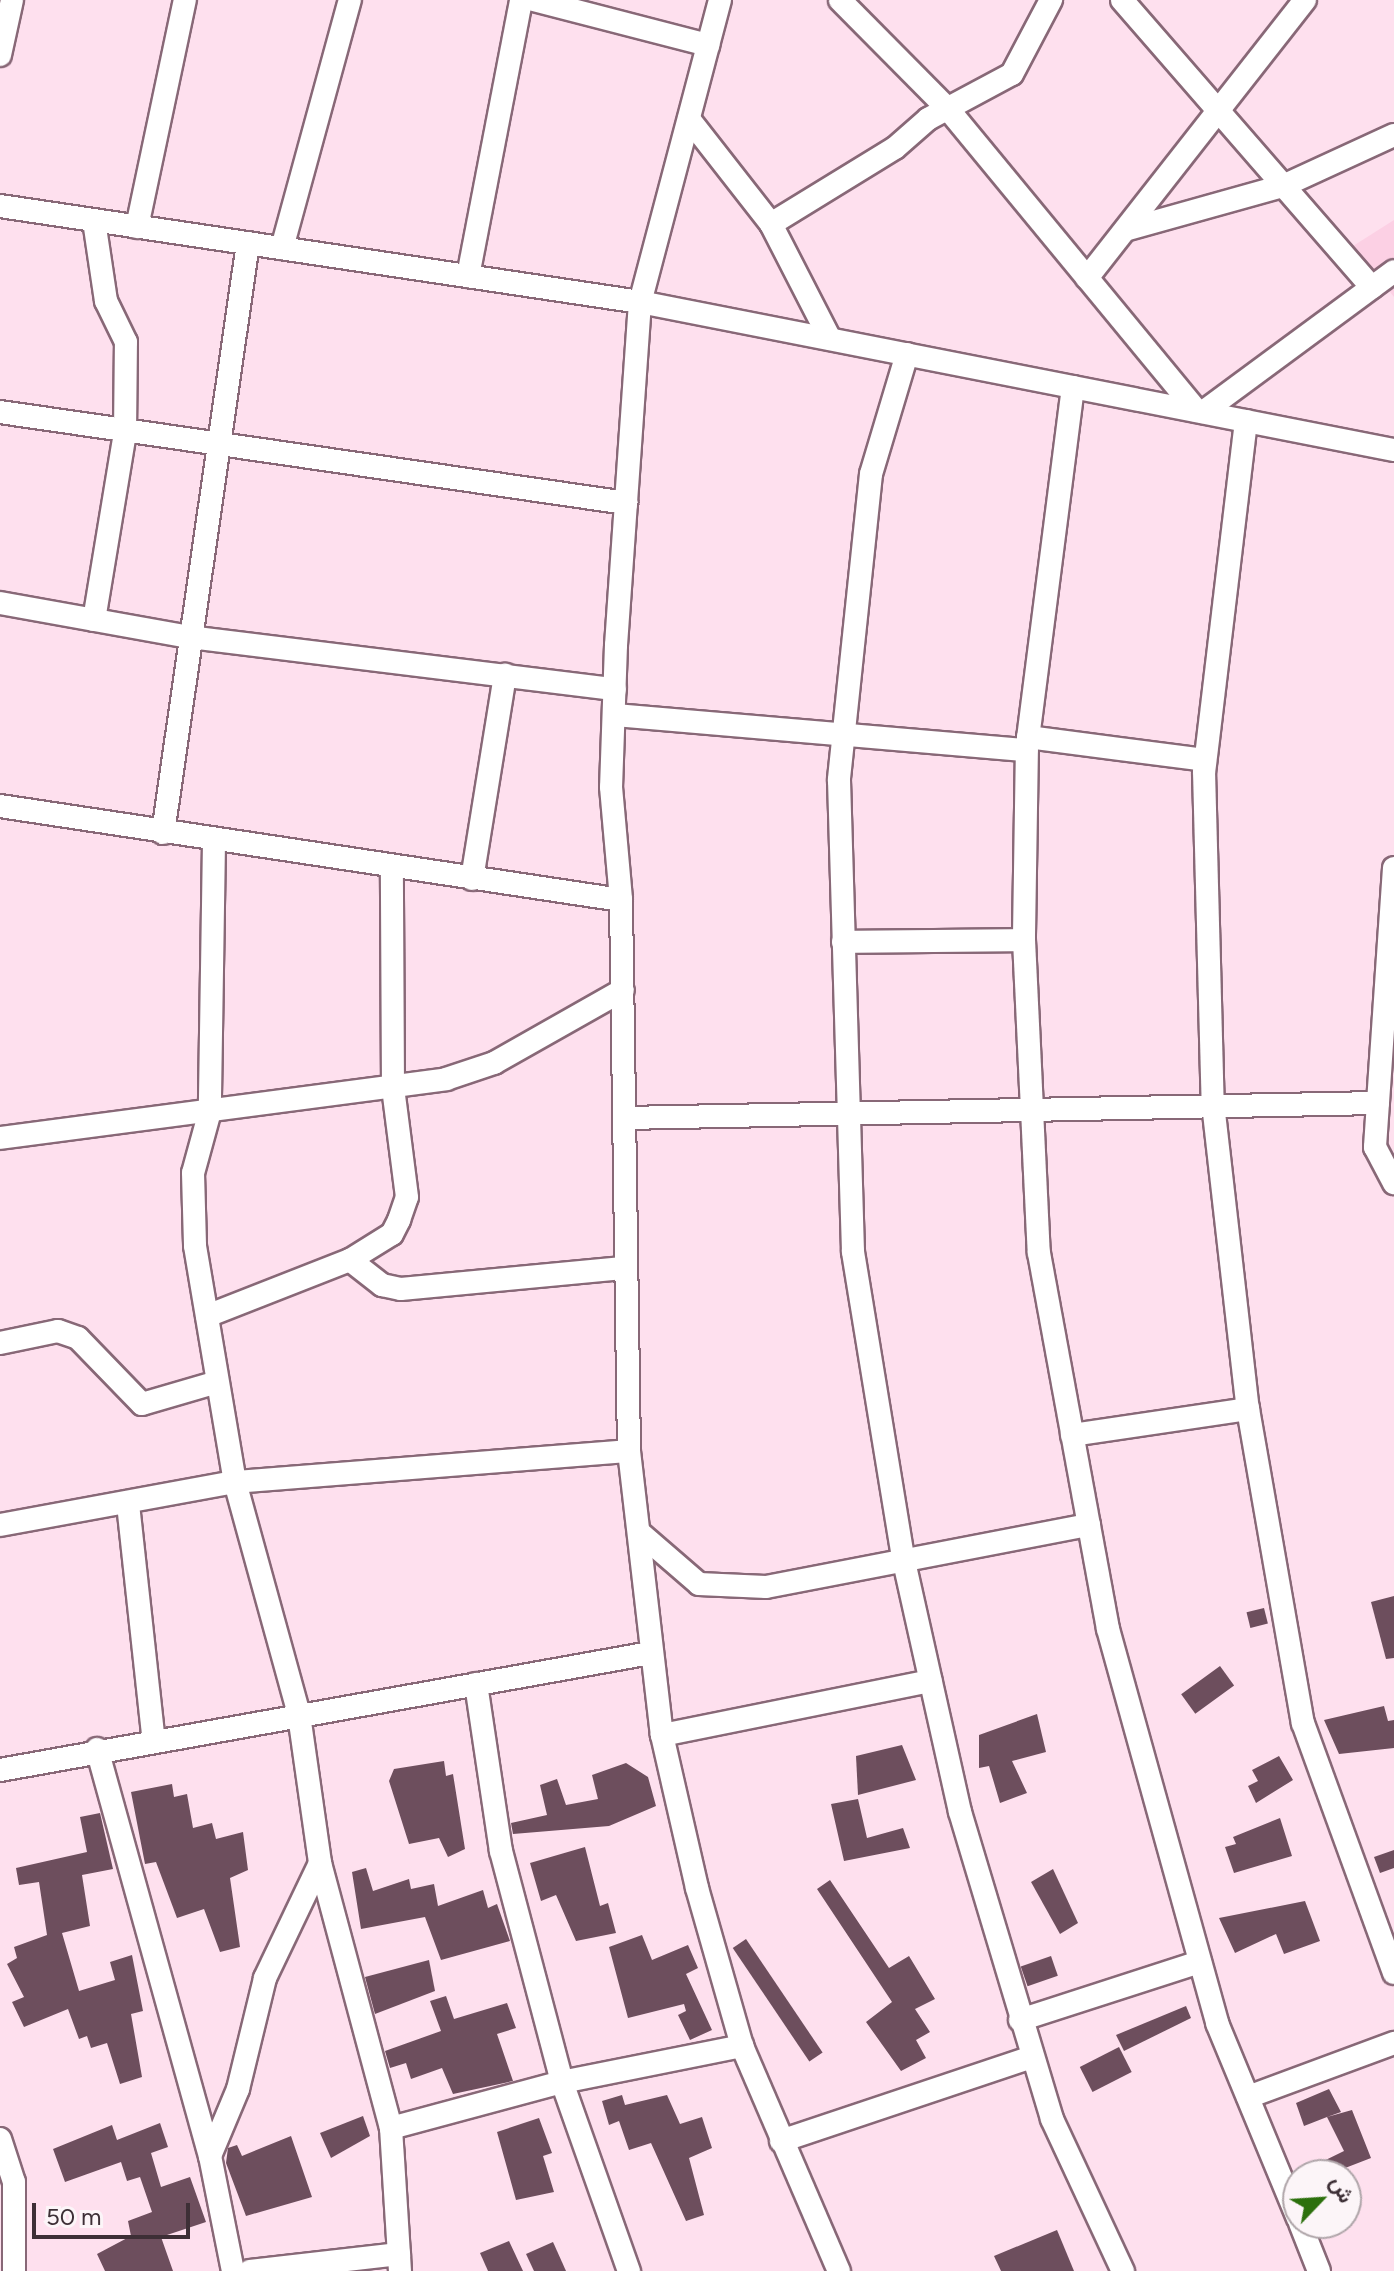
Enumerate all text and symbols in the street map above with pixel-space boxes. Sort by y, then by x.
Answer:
north arrow [1282,2159,1362,2239]
text: ش [1325,2172,1360,2207]
scale bar [36,2187,194,2237]
text: 50 m [46,2202,102,2231]

